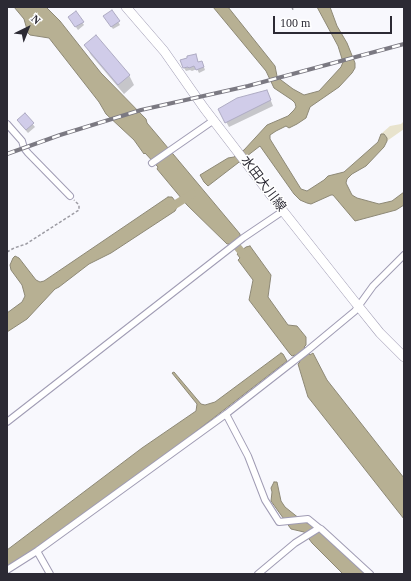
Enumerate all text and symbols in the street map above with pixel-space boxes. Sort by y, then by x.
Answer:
north arrow [8,8,48,48]
scale bar [275,8,394,34]
text: N [29,12,43,26]
text: 100 m [280,16,310,30]
street label: 水田大川線 [237,153,289,215]

